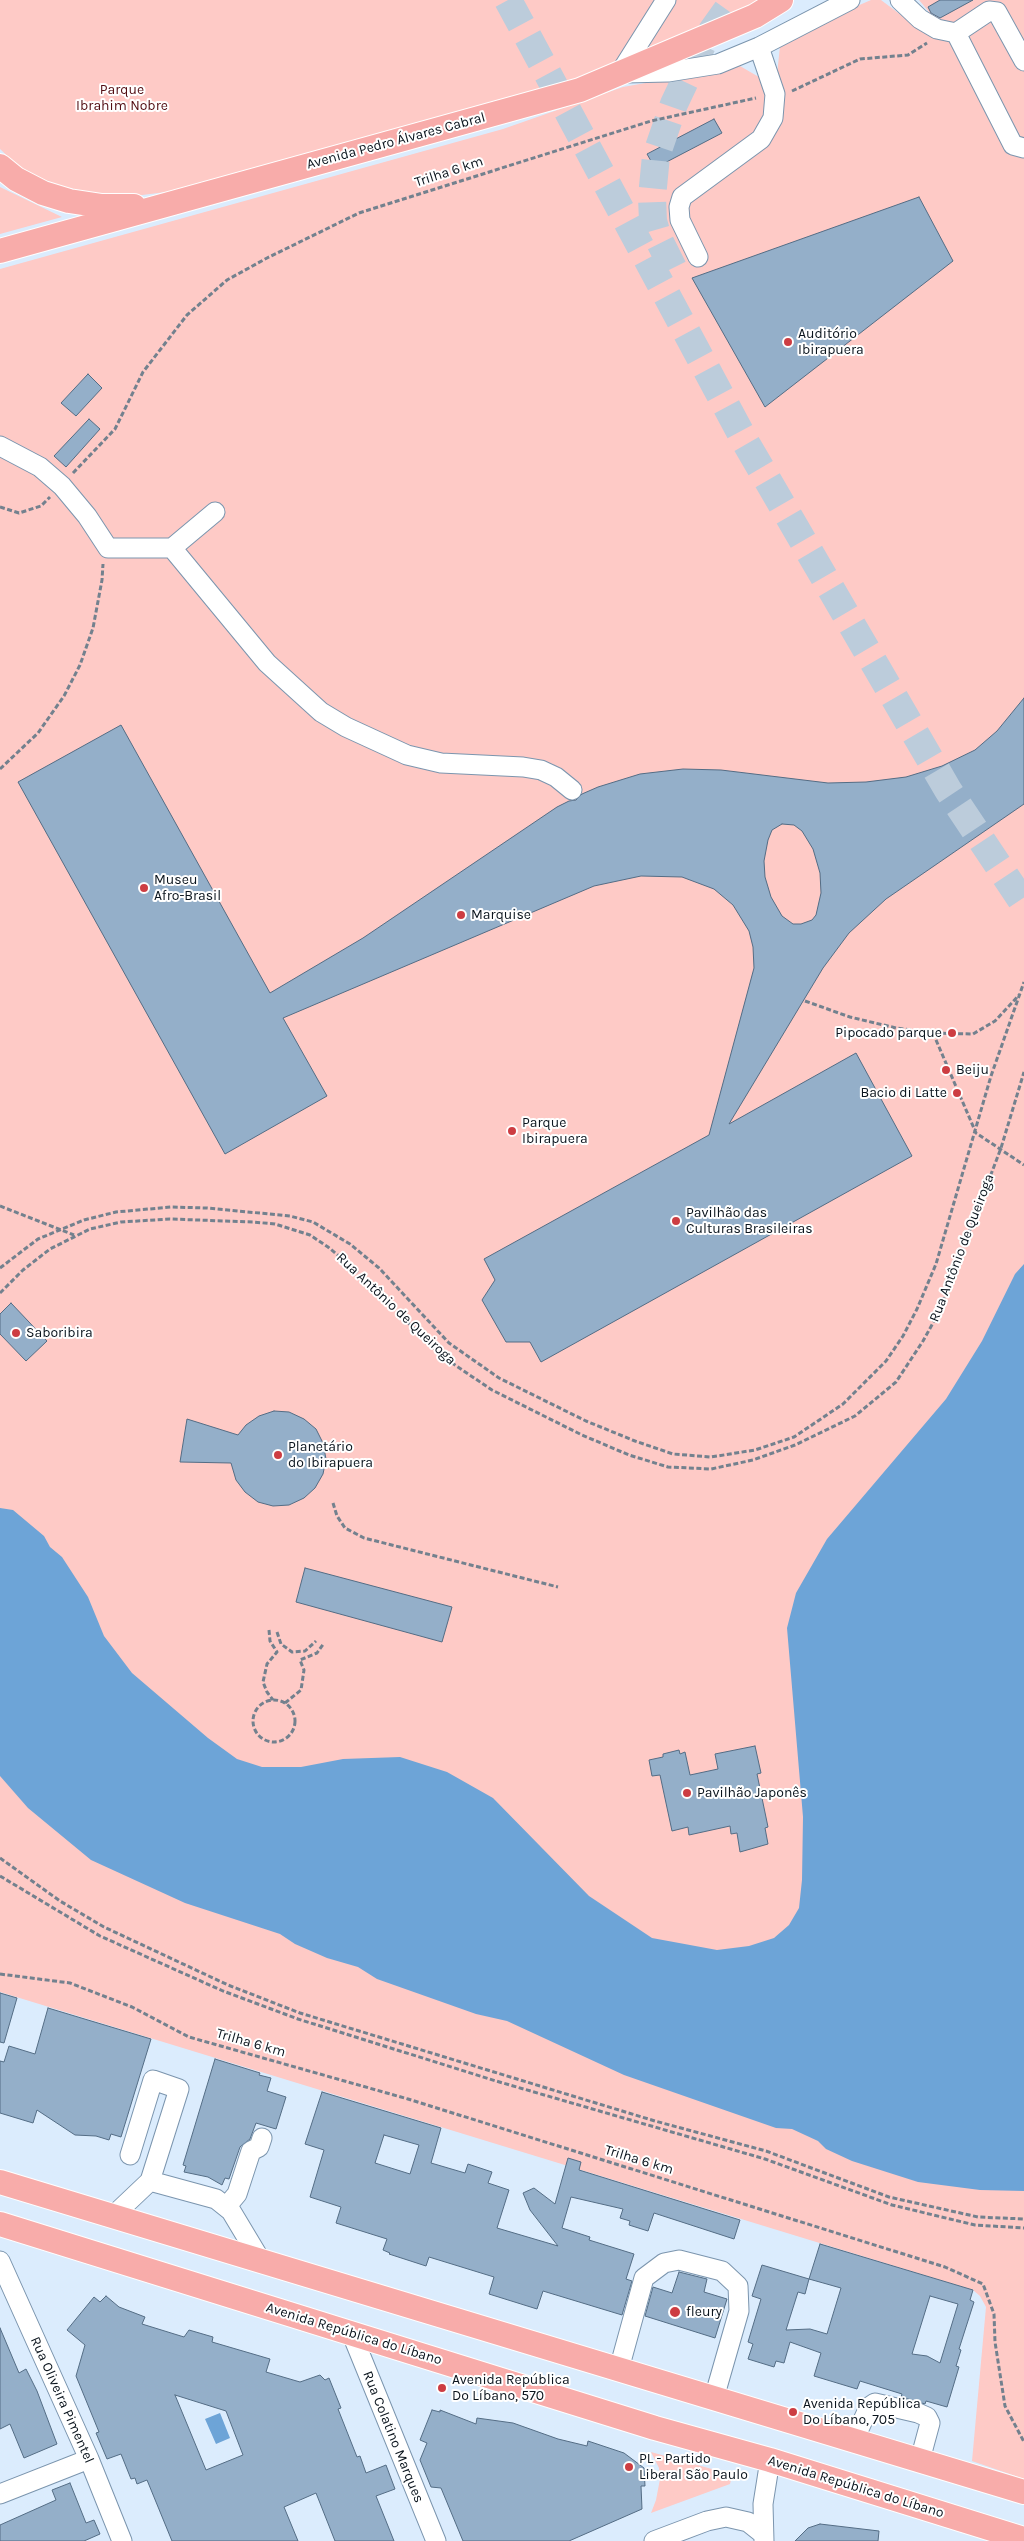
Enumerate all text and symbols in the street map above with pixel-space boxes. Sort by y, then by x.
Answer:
park label: Parque Ibrahim Nobre [76,82,168,114]
street label: Avenida Pedro Álvares Cabral [305,109,487,173]
street label: Trilha 6 km [413,153,485,191]
place label: Auditório Ibirapuera [798,326,864,358]
marker: Auditório Ibirapuera [782,336,794,348]
place label: Museu Afro-Brasil [154,872,221,904]
marker: Museu Afro-Brasil [138,882,150,894]
place label: Marquise [471,907,531,923]
marker: Marquise [455,909,467,921]
place label: Pipocado parque [835,1025,942,1041]
marker: Pipocado parque [946,1027,958,1039]
place label: Beiju [956,1062,989,1078]
marker: Beiju [940,1064,952,1076]
place label: Bacio di Latte [860,1085,947,1101]
marker: Bacio di Latte [951,1087,963,1099]
place label: Parque Ibirapuera [522,1115,588,1148]
marker: Parque Ibirapuera [506,1125,518,1137]
street label: Rua Antônio de Queiroga [926,1172,998,1324]
place label: Pavilhão das Culturas Brasileiras [686,1205,813,1238]
marker: Pavilhão das Culturas Brasileiras [670,1215,682,1227]
street label: Rua Antônio de Queiroga [333,1249,459,1369]
place label: Saboribira [26,1325,93,1341]
marker: Saboribira [10,1327,22,1339]
place label: Planetário do Ibirapuera [288,1439,373,1471]
marker: Planetário do Ibirapuera [272,1449,284,1461]
place label: Pavilhão Japonês [697,1785,807,1801]
marker: Pavilhão Japonês [681,1787,693,1799]
street label: Trilha 6 km [215,2025,287,2061]
street label: Trilha 6 km [603,2142,675,2178]
street label: Avenida República do Líbano [264,2299,444,2369]
place label: fleury [686,2304,722,2320]
marker: fleury [668,2305,682,2319]
street label: Rua Oliveira Pimentel [27,2334,97,2466]
street label: Rua Colatino Marques [359,2369,427,2505]
place label: Avenida República Do Líbano, 570 [452,2372,570,2404]
marker: Avenida República Do Líbano, 570 [436,2382,448,2394]
place label: Avenida República Do Líbano, 705 [803,2396,921,2428]
marker: Avenida República Do Líbano, 705 [787,2406,799,2418]
place label: PL - Partido Liberal São Paulo [639,2451,748,2484]
street label: Avenida República do Líbano [766,2452,946,2522]
marker: PL - Partido Liberal São Paulo [623,2461,635,2473]

